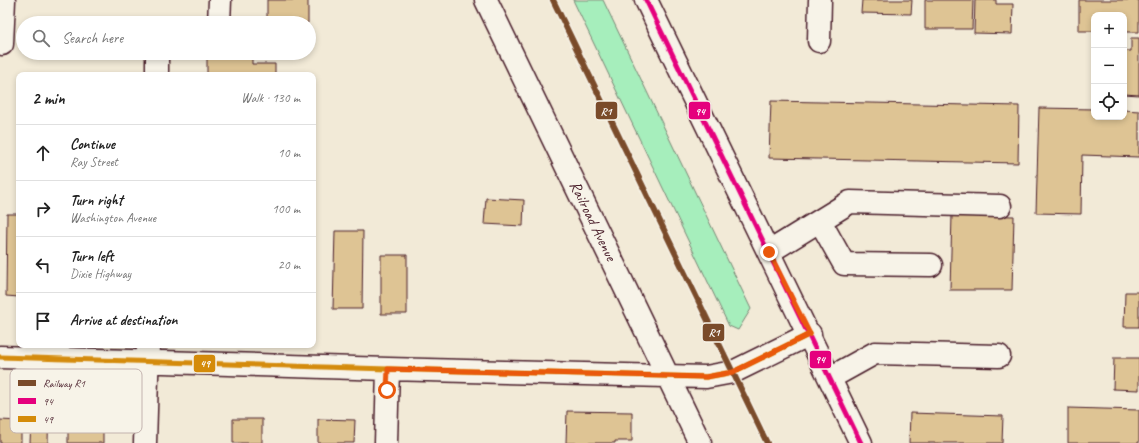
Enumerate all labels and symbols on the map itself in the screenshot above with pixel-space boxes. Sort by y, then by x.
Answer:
line badge: R1 [595,101,618,120]
line badge: 94 [688,101,711,120]
text: R1 [601,104,613,118]
text: 94 [695,104,707,118]
street label: Railroad Avenue [565,178,622,266]
route end [760,243,778,261]
line badge: R1 [702,323,725,342]
text: R1 [709,325,721,339]
line badge: 94 [809,350,832,369]
text: 94 [815,352,827,366]
line badge: 49 [193,354,216,373]
text: 49 [200,356,211,370]
legend [10,369,142,433]
text: Railway R1 [43,376,86,390]
route start [378,381,396,399]
text: 94 [43,394,54,408]
text: 49 [43,412,54,426]

